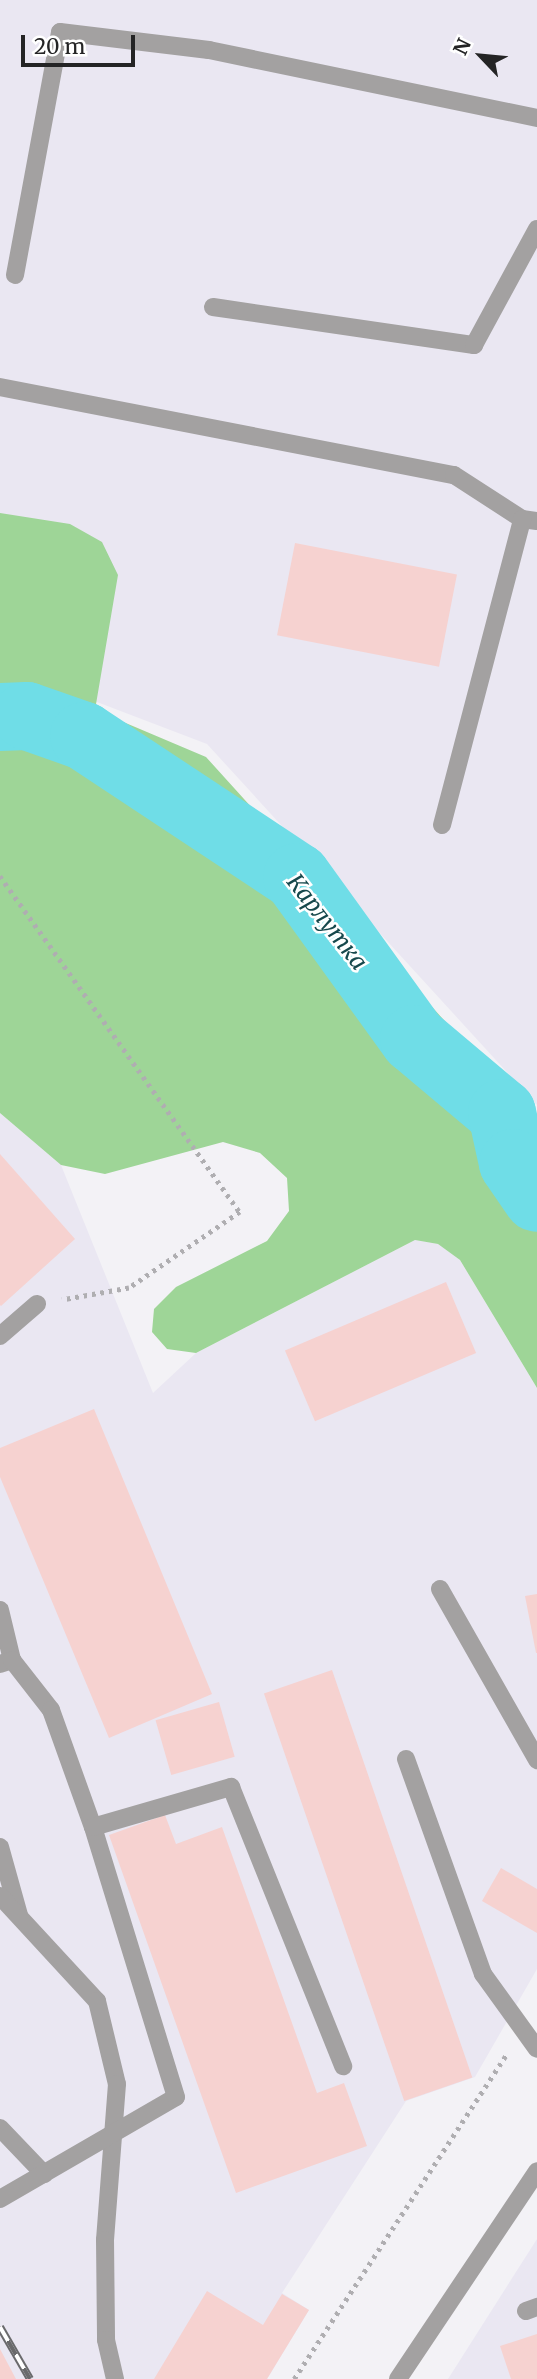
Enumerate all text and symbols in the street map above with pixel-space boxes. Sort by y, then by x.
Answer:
scale bar [24,21,138,65]
north arrow [446,21,516,91]
text: 20 m [34,33,85,60]
text: N [448,35,476,59]
water label: Карлутка [281,869,373,975]

